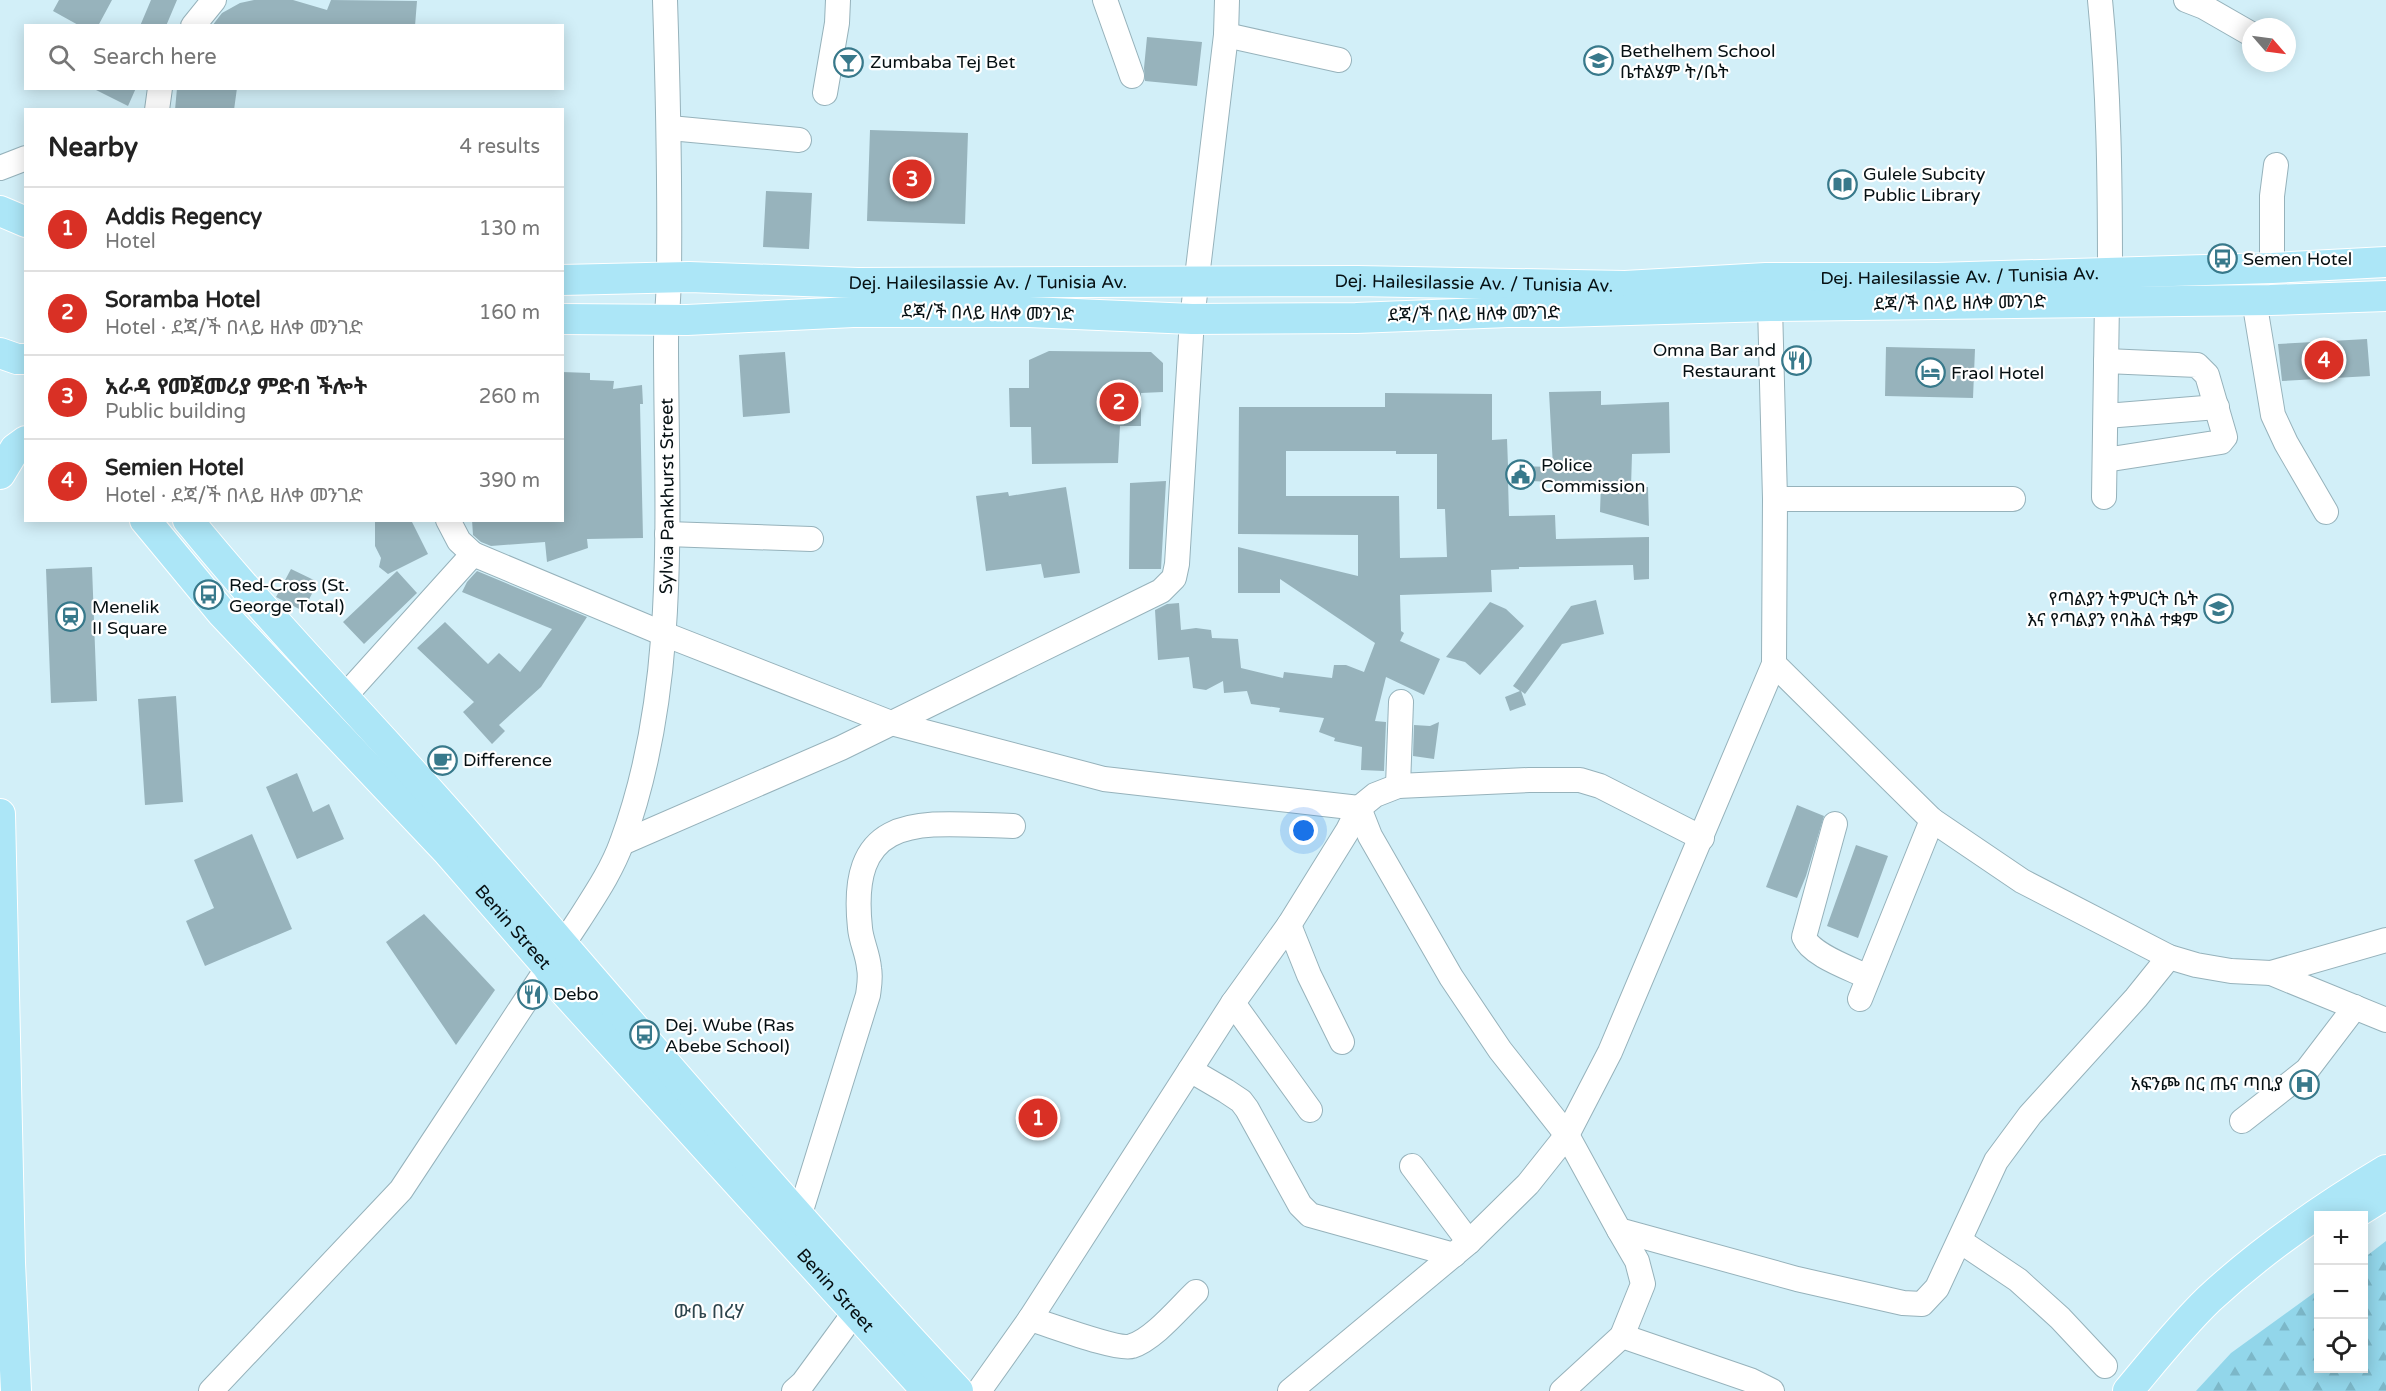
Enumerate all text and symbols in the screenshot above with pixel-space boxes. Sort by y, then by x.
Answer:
north arrow [2242,18,2296,72]
search box [24,24,564,90]
place label: Bethelhem School ቤተልሄም ት/ቤት [1620,40,1775,83]
icon: search [45,41,78,74]
text: Search here [93,44,217,70]
school or university icon: Bethelhem School ቤተልሄም ት/ቤት [1583,45,1615,77]
bar icon: Zumbaba Tej Bet [833,46,865,78]
place label: Zumbaba Tej Bet [870,51,1015,73]
text: Nearby [48,132,138,163]
text: 4 results [460,135,540,159]
pin: 3 [892,156,932,201]
place label: Gulele Subcity Public Library [1863,163,1986,206]
library icon: Gulele Subcity Public Library [1826,168,1858,200]
text: Addis Regency [105,204,262,230]
text: 1 [61,217,74,241]
text: 130 m [479,217,540,241]
text: Hotel [105,230,156,254]
bus stop icon: Semen Hotel [2206,243,2238,275]
place label: Semen Hotel [2243,248,2352,270]
street label: Dej. Hailesilassie Av. / Tunisia Av. [1820,262,2099,289]
street label: Dej. Hailesilassie Av. / Tunisia Av. [1334,270,1613,297]
street label: Dej. Hailesilassie Av. / Tunisia Av. [848,271,1127,294]
text: Soramba Hotel [105,287,261,313]
street label: ደጃ/ች በላይ ዘለቀ መንገድ [1874,290,2047,316]
street label: ደጃ/ች በላይ ዘለቀ መንገድ [902,300,1075,326]
text: 2 [61,301,74,325]
text: 160 m [479,301,540,325]
street label: ደጃ/ች በላይ ዘለቀ መንገድ [1388,301,1561,327]
text: Hotel · ደጃ/ች በላይ ዘለቀ መንገድ [105,316,363,340]
pin: 4 [2304,338,2344,382]
place label: Omna Bar and Restaurant [1653,339,1776,382]
restaurant icon: Omna Bar and Restaurant [1781,344,1813,376]
hotel icon: Fraol Hotel [1914,357,1946,389]
place label: Fraol Hotel [1951,362,2044,384]
text: አራዳ የመጀመሪያ ምድብ ችሎት [105,374,367,400]
pin: 2 [1100,380,1138,424]
text: 3 [61,385,74,409]
text: 260 m [479,385,540,409]
street label: Sylvia Pankhurst Street [655,398,678,595]
text: Public building [105,400,246,424]
place label: Police Commission [1541,454,1645,497]
text: Semien Hotel [105,455,244,481]
public building icon: Police Commission [1504,459,1536,491]
text: 4 [61,469,74,493]
text: 390 m [479,469,540,493]
text: Hotel · ደጃ/ች በላይ ዘለቀ መንገድ [105,484,363,508]
place label: Red-Cross (St. George Total) [229,574,349,617]
bus stop icon: Red-Cross (St. George Total) [192,579,224,611]
place label: የጣልያን ትምህርት ቤት እና የጣልያን የባሕል ተቋም [2027,588,2198,631]
school or university icon: የጣልያን ትምህርት ቤት እና የጣልያን የባሕል ተቋም [2203,593,2235,625]
place label: Menelik II Square [92,596,167,639]
station icon: Menelik II Square [55,601,87,633]
cafe icon: Difference [426,744,458,776]
place label: Difference [463,749,552,771]
your location [1289,816,1318,845]
street label: Benin Street [470,880,556,974]
restaurant icon: Debo [516,978,548,1010]
place label: Debo [553,983,599,1005]
place label: Dej. Wube (Ras Abebe School) [665,1014,794,1057]
bus stop icon: Dej. Wube (Ras Abebe School) [628,1019,660,1051]
hospital icon: አፍንጮ በር ጤና ጣቢያ [2288,1068,2320,1100]
place label: አፍንጮ በር ጤና ጣቢያ [2131,1073,2283,1095]
pin: 1 [1018,1096,1058,1140]
map controls [2314,1211,2368,1373]
button: + [2314,1211,2368,1265]
street label: Benin Street [792,1244,879,1337]
button: − [2314,1265,2368,1319]
district label: ውቤ በረሃ [674,1300,744,1324]
button: locate [2314,1319,2368,1373]

